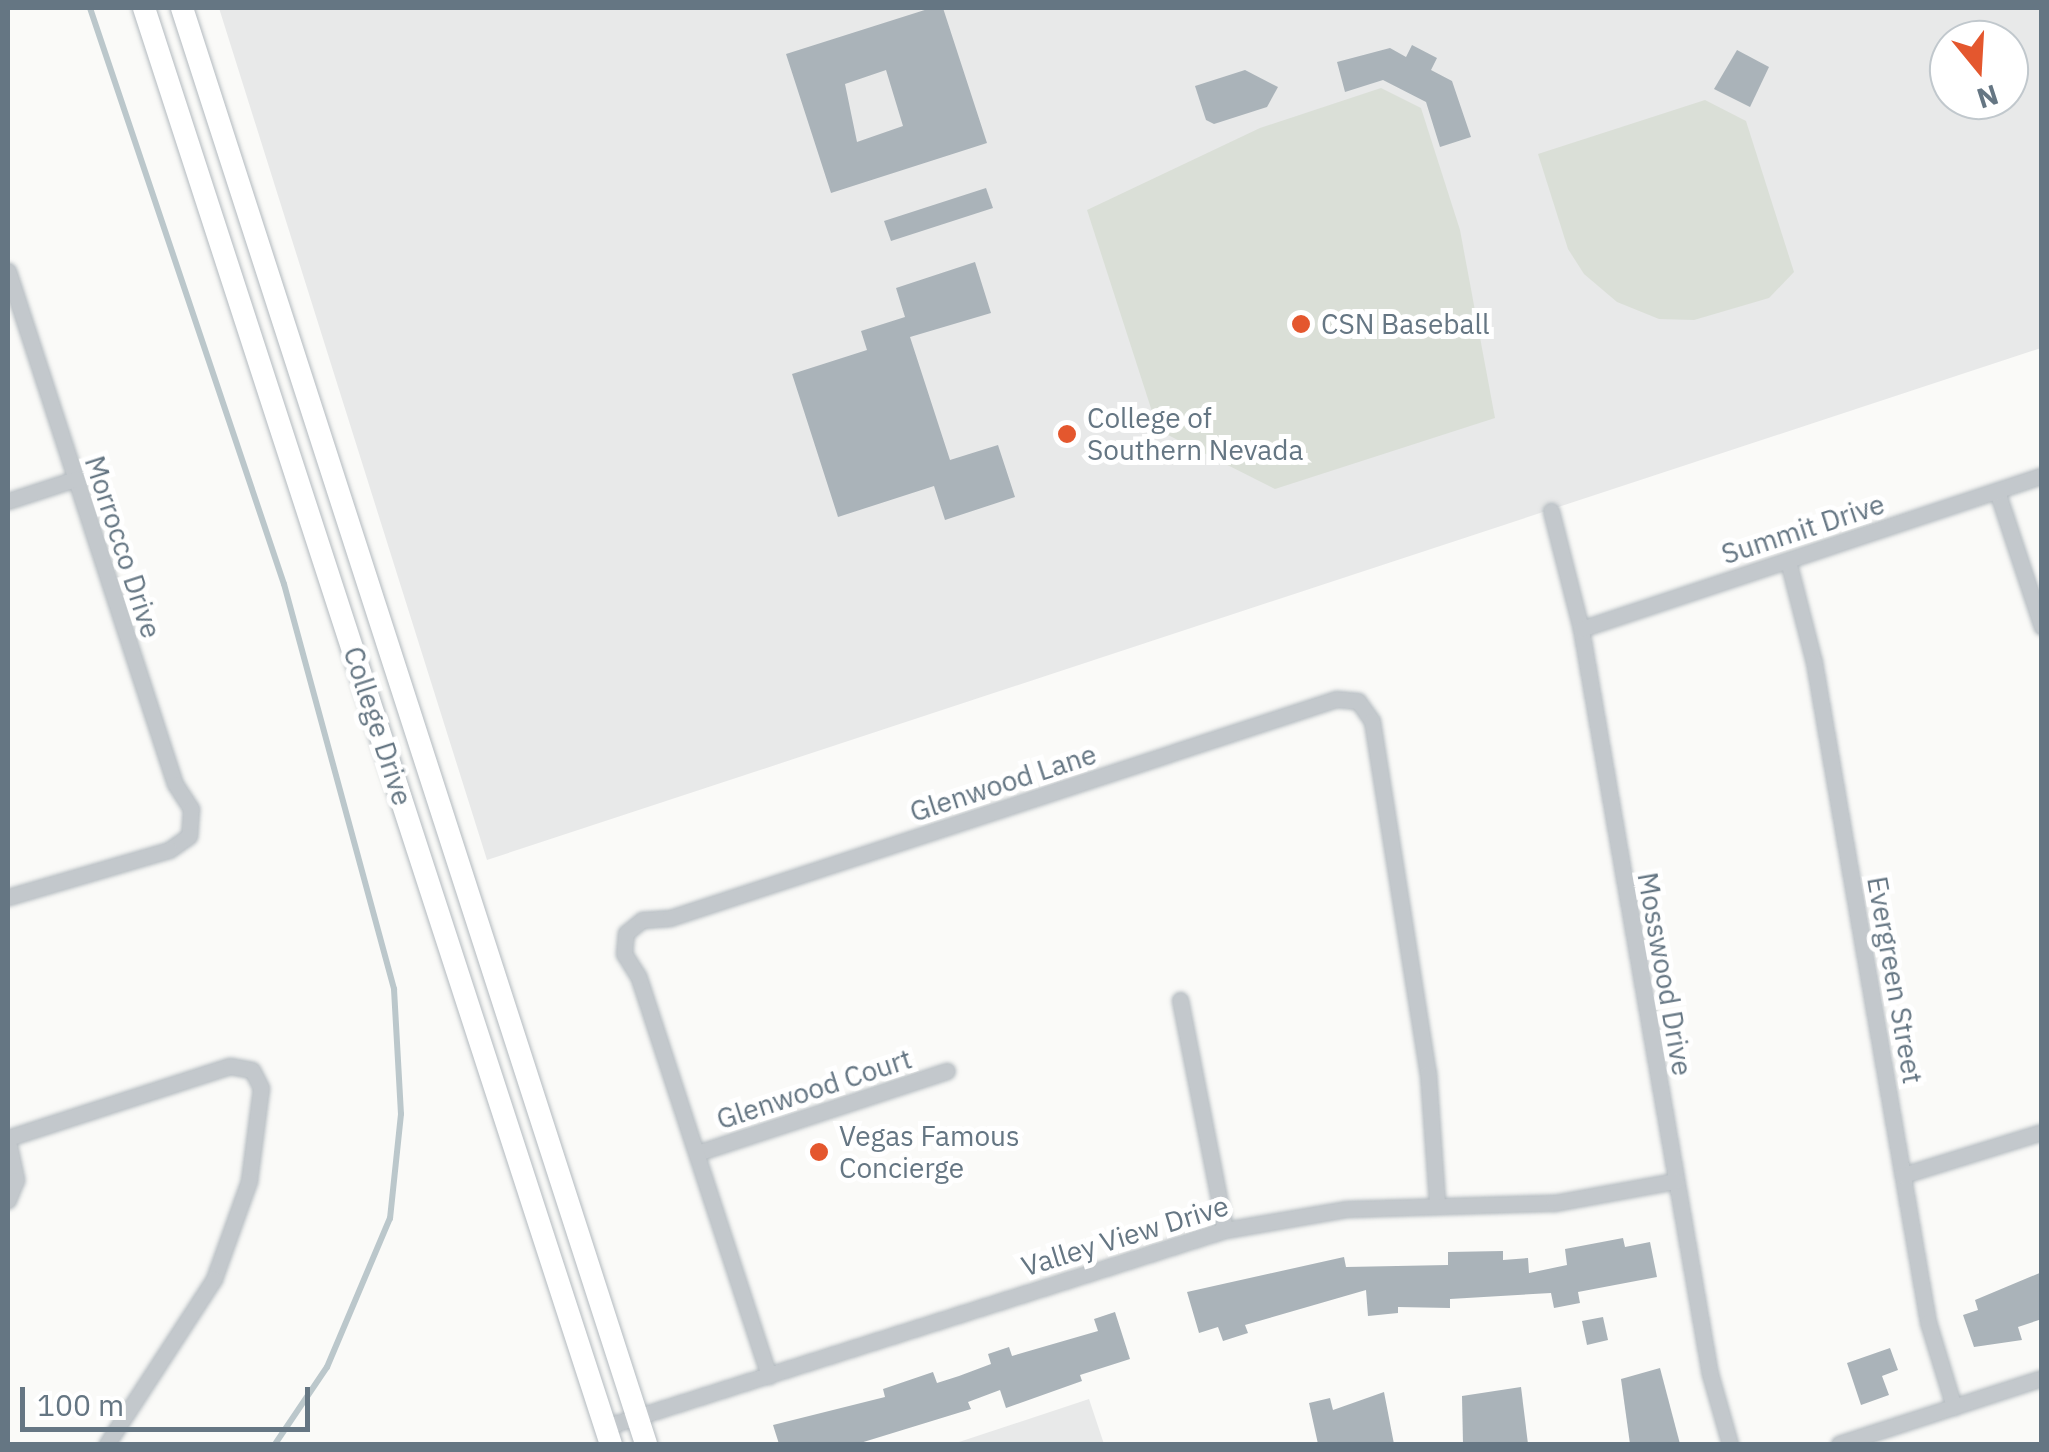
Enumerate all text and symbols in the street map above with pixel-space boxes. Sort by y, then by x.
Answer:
north arrow [1929,20,2029,120]
text: N [1972,76,2003,118]
place label: CSN Baseball [1321,307,1490,341]
marker: CSN Baseball [1290,313,1312,335]
place label: College of Southern Nevada [1087,401,1303,467]
marker: College of Southern Nevada [1056,423,1078,445]
street label: Morrocco Drive [78,452,168,642]
street label: Summit Drive [1717,487,1889,571]
street label: College Drive [337,642,419,810]
street label: Glenwood Lane [906,737,1100,829]
street label: Mosswood Drive [1631,870,1699,1078]
street label: Evergreen Street [1860,874,1930,1086]
street label: Glenwood Court [712,1042,916,1136]
place label: Vegas Famous Concierge [839,1119,1020,1185]
marker: Vegas Famous Concierge [808,1141,830,1163]
street label: Valley View Drive [1018,1189,1232,1283]
scale bar [25,1367,315,1429]
text: 100 m [37,1385,124,1424]

